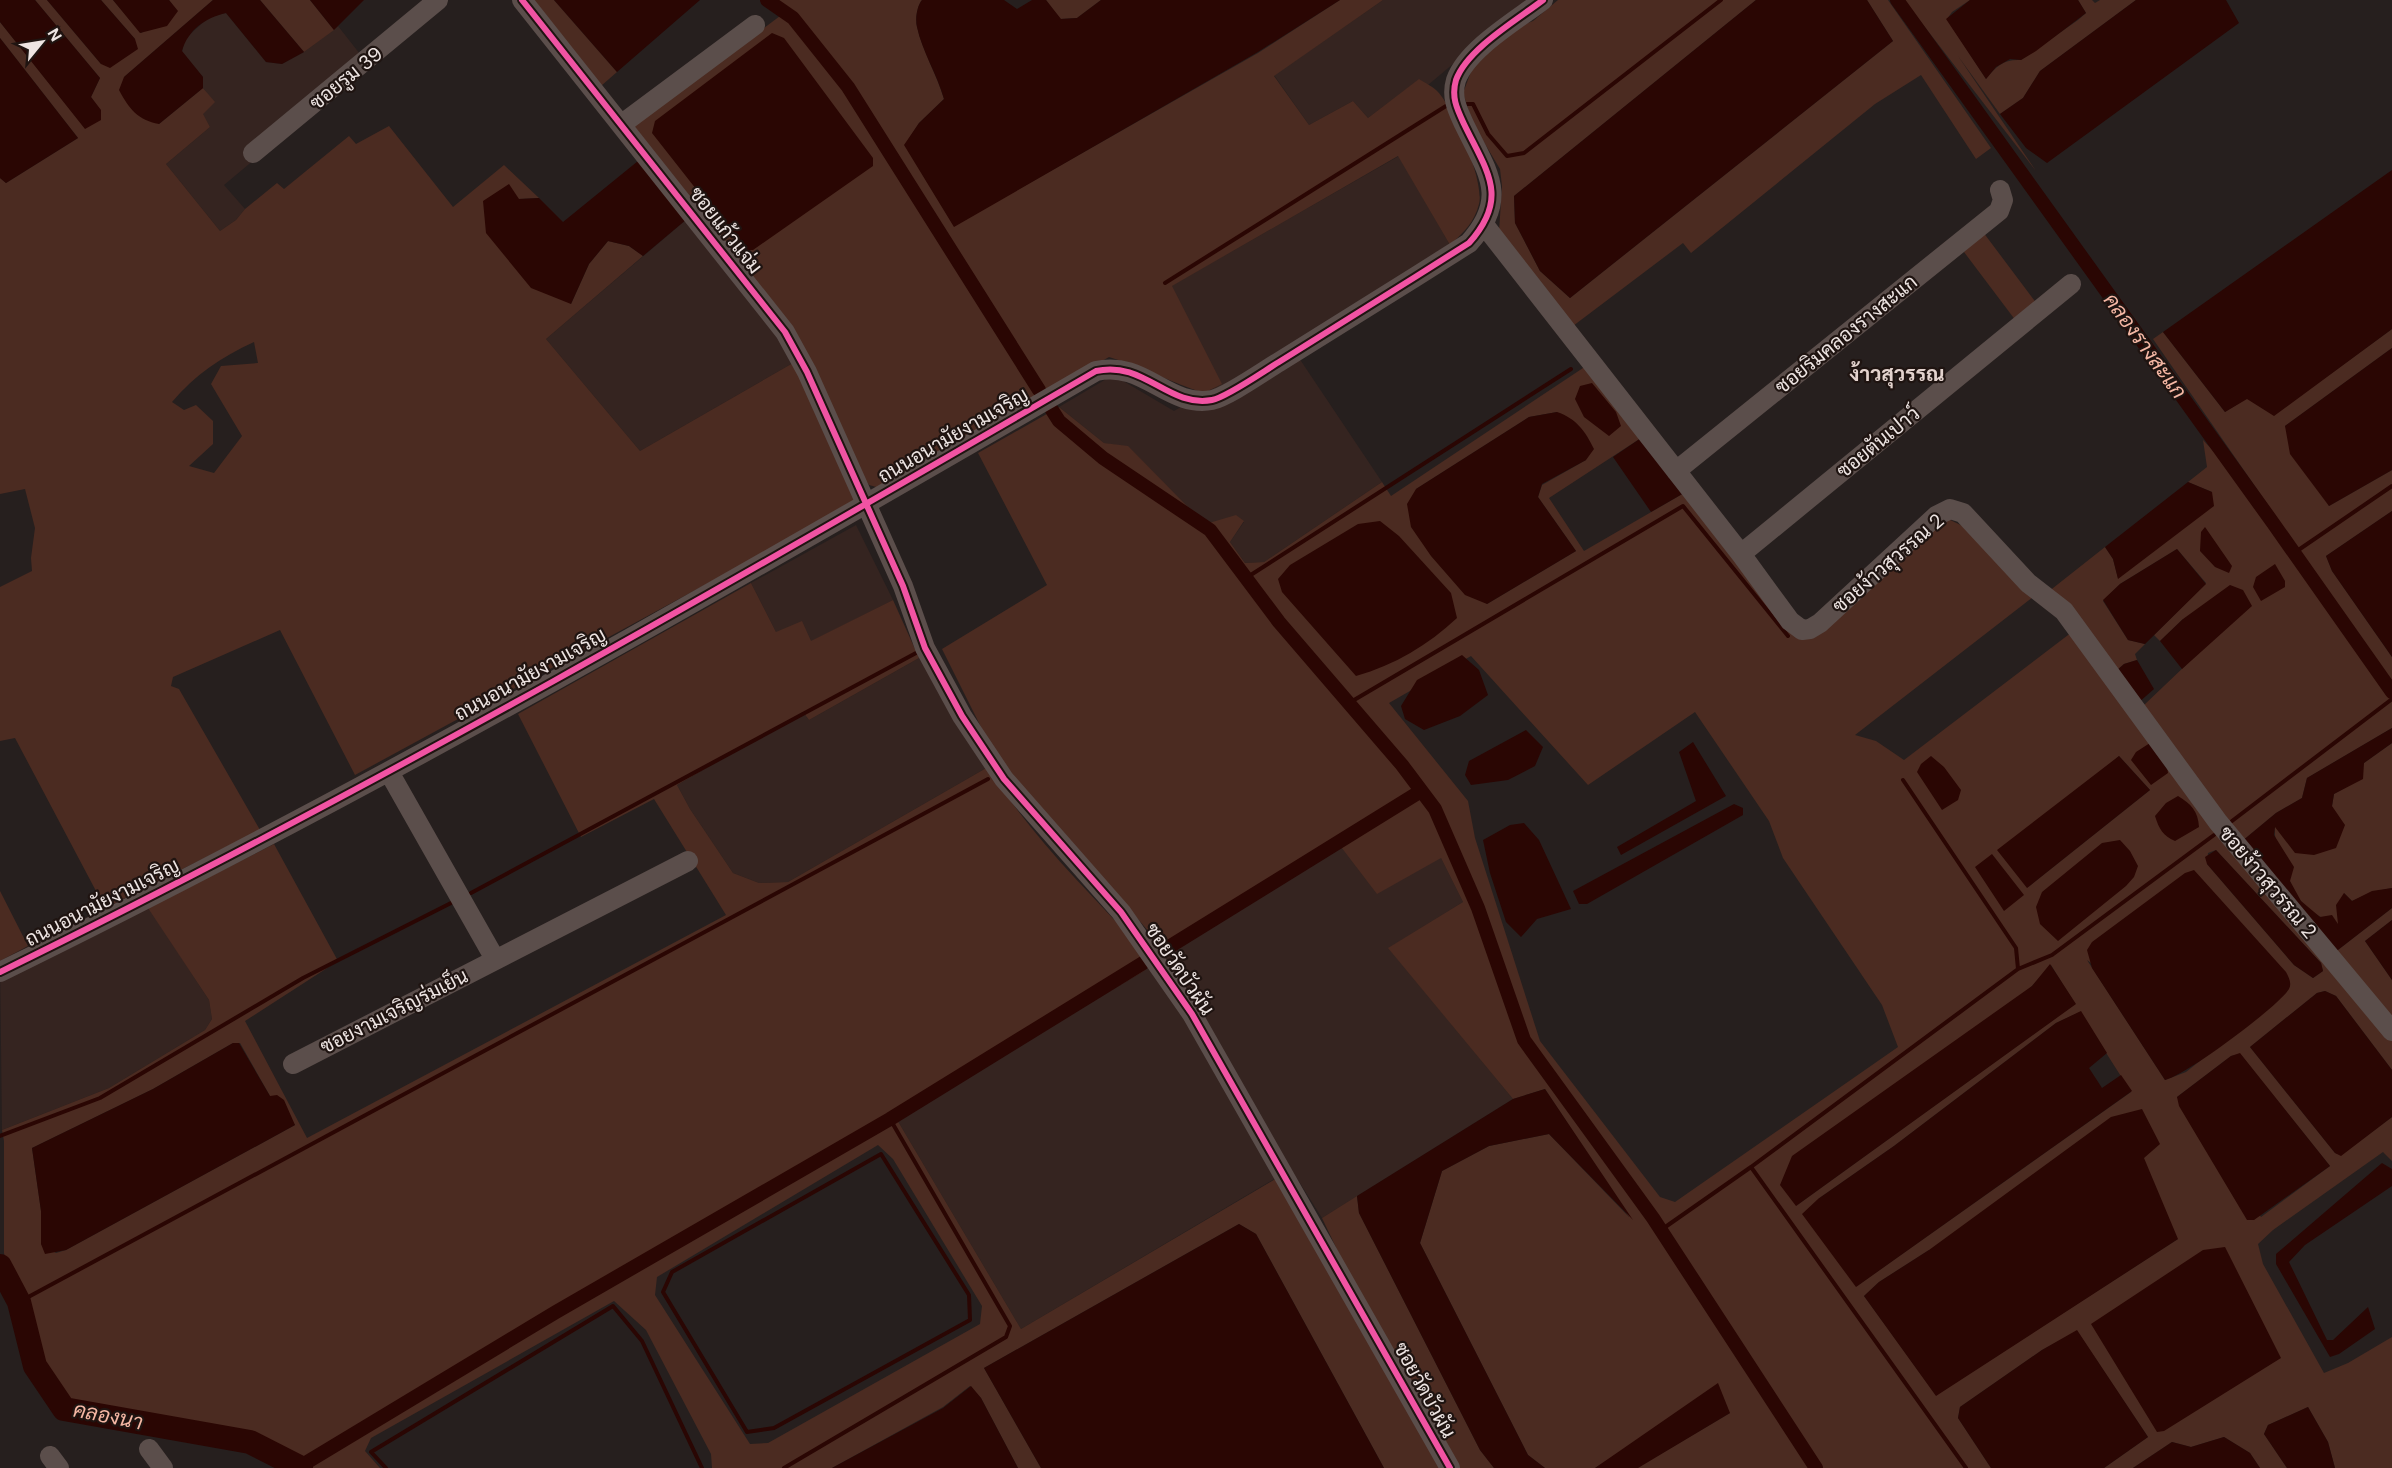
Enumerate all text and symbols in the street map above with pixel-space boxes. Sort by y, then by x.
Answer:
north arrow [12,12,72,72]
text: N [43,24,67,45]
street label: ซอยรูม 39 [304,41,389,117]
street label: ซอยแก้วแจ่ม [684,181,768,279]
street label: ซอยริมคลองรางสะแก [1770,269,1922,399]
water label: คลองรางสะแก [2097,288,2193,404]
district label: ง้าวสุวรรณ [1849,360,1945,389]
street label: ถนนอนามัยงามเจริญ [873,381,1033,489]
street label: ซอยตันเปาว์ [1830,400,1925,483]
street label: ซอยง้าวสุวรรณ 2 [1827,508,1950,619]
street label: ถนนอนามัยงามเจริญ [449,622,611,726]
street label: ซอยง้าวสุวรรณ 2 [2213,820,2323,944]
street label: ถนนอนามัยงามเจริญ [21,852,183,952]
street label: ซอยวัดบัวผัน [1140,918,1220,1020]
street label: ซอยงามเจริญร่มเย็น [315,961,472,1059]
street label: ซอยวัดบัวผัน [1388,1337,1462,1443]
water label: คลองนา [71,1396,145,1436]

